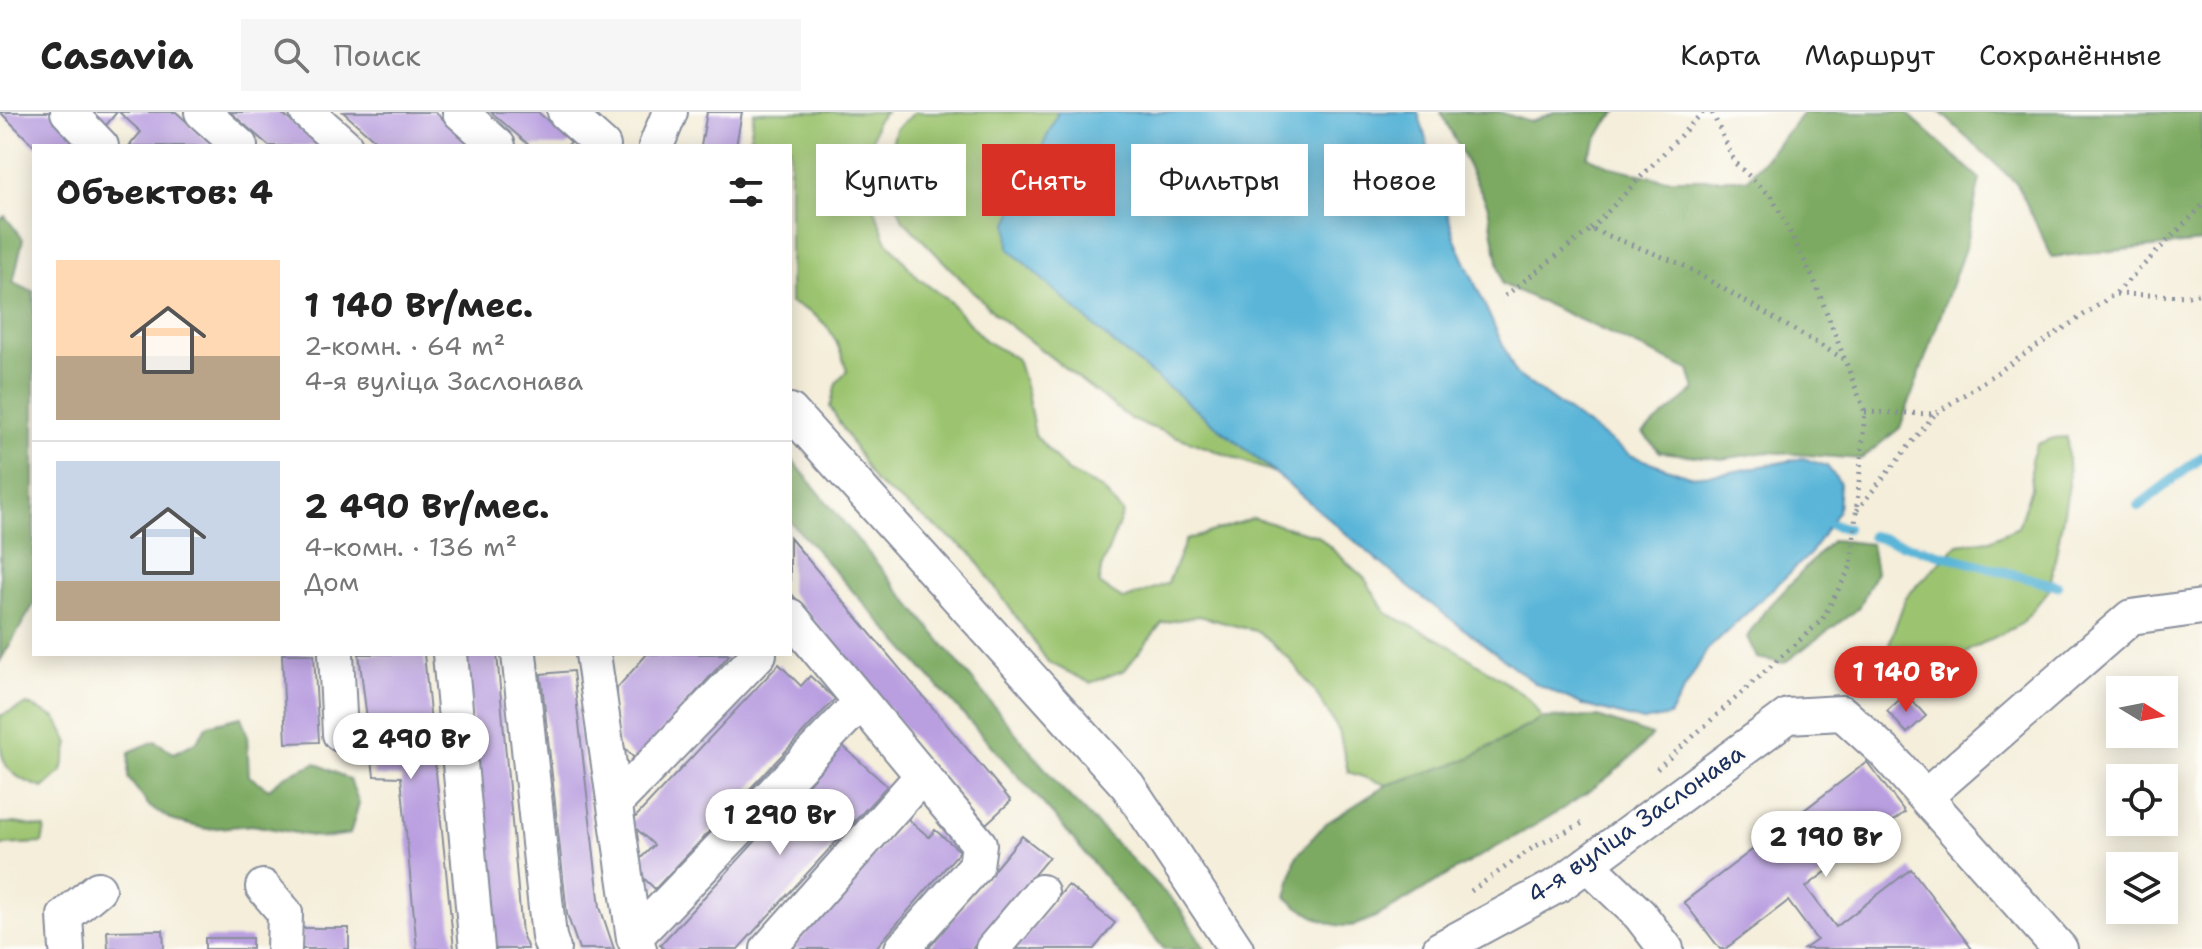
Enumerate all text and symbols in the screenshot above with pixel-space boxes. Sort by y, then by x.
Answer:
search box [241,19,801,91]
text: Casavia [40,30,193,81]
icon: search [269,33,313,77]
text: Поиск [333,35,421,76]
text: Карта [1680,36,1760,74]
text: Маршрут [1804,36,1935,74]
text: Сохранённые [1979,36,2162,74]
chip: Купить [816,144,966,216]
chip: Снять [982,144,1115,216]
chip: Фильтры [1131,144,1308,216]
chip: Новое [1324,144,1465,216]
text: Объектов: 4 [56,169,273,215]
icon: filters [724,170,768,214]
text: 1 140 Br/мес. [304,282,533,328]
icon: home [120,292,216,388]
text: 2-комн. · 64 m² [304,328,506,363]
text: 4-я вуліца Заслонава [304,363,583,398]
text: 2 490 Br/мес. [304,483,549,529]
icon: home [120,493,216,589]
text: 4-комн. · 136 m² [304,529,517,564]
text: Дом [304,564,359,599]
pin: 1 140 Br [1823,646,1989,714]
text: 1 140 Br [1852,654,1960,689]
north arrow [2106,676,2178,748]
map controls [2106,676,2178,924]
pin: 2 490 Br [328,713,494,781]
text: 2 490 Br [351,721,471,756]
street label: 4-я вуліца Заслонава [1521,737,1751,911]
button: locate [2106,764,2178,836]
pin: 1 290 Br [697,789,863,857]
text: 1 290 Br [723,797,837,832]
pin: 2 190 Br [1743,811,1909,879]
text: 2 190 Br [1769,819,1883,854]
button: layers [2106,852,2178,924]

